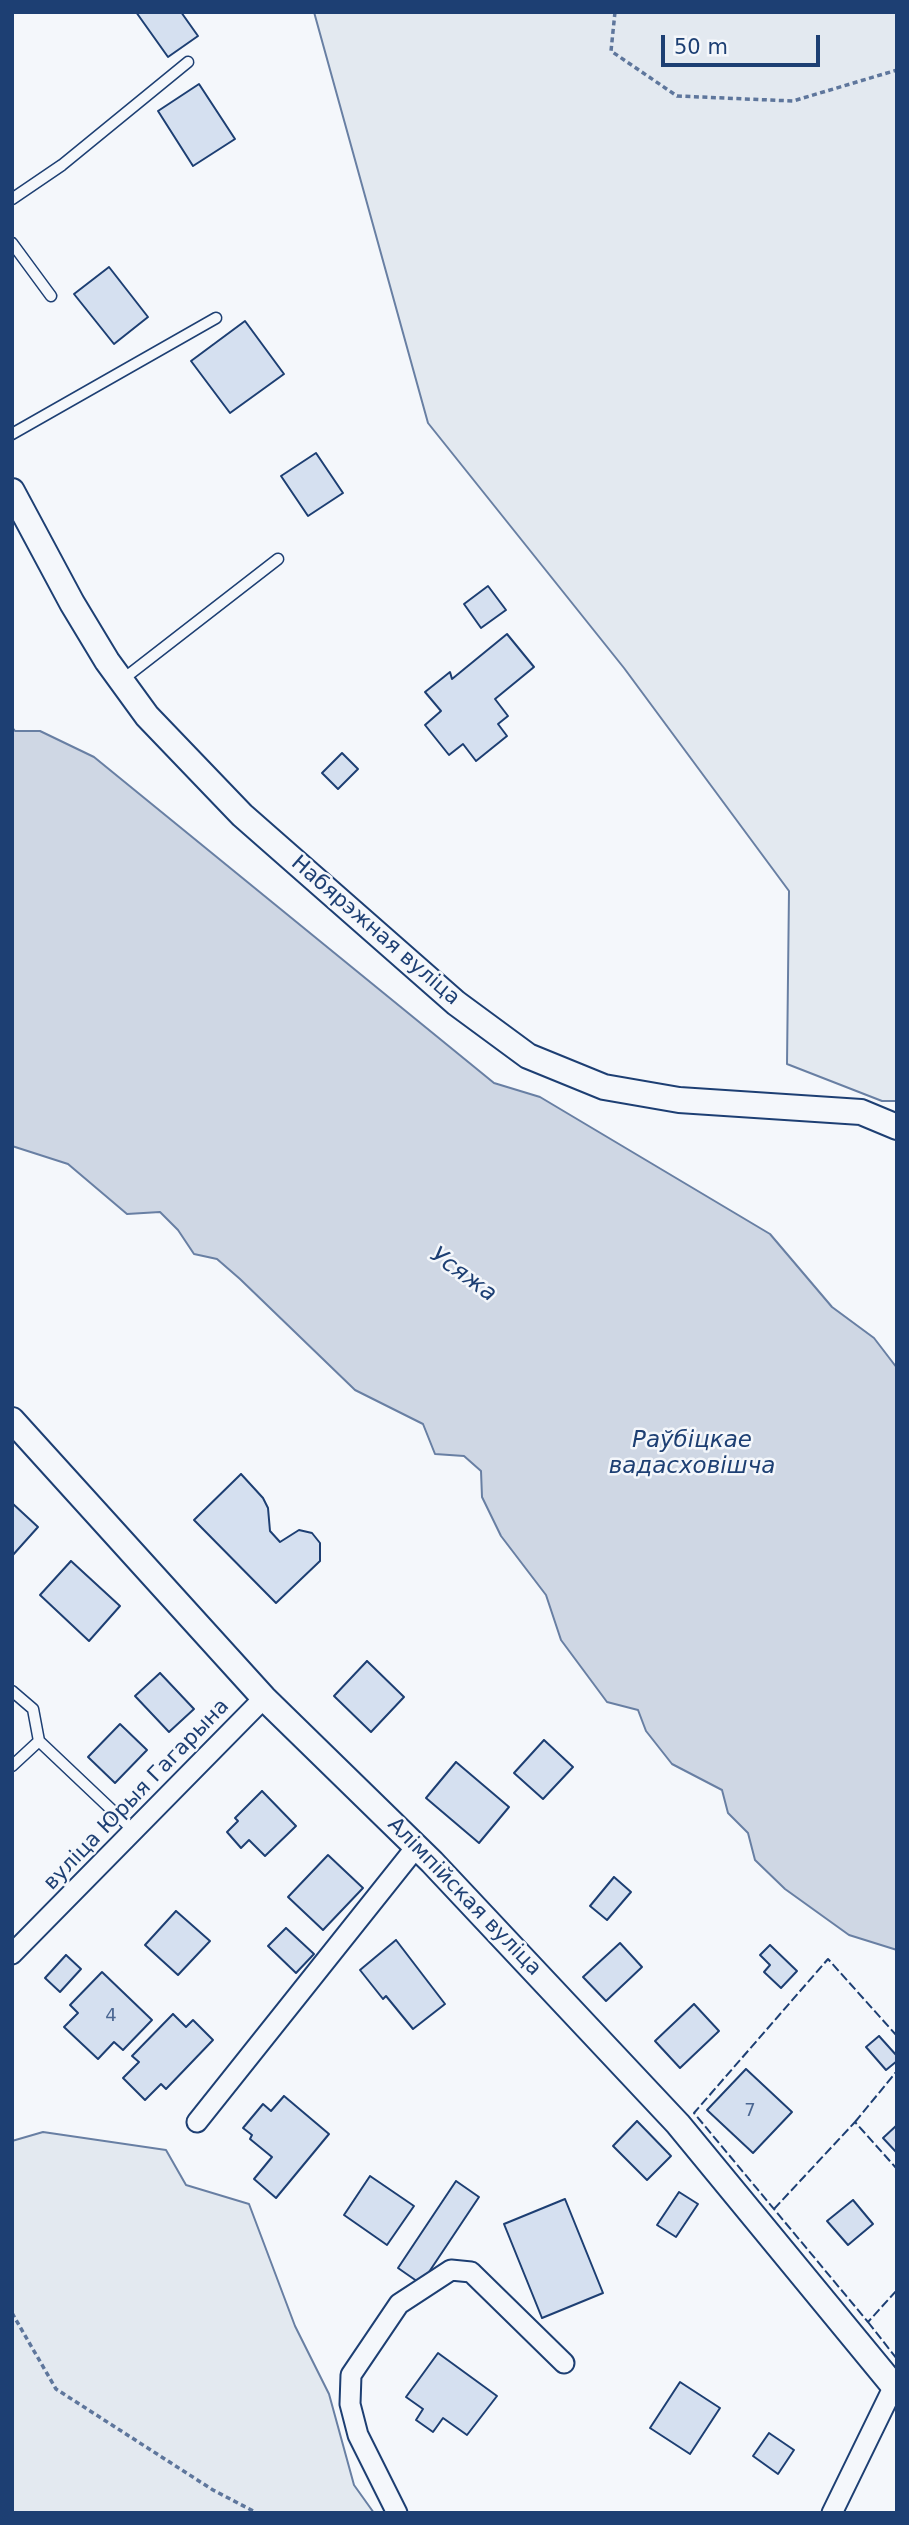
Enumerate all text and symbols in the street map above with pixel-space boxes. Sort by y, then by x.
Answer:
scale bar [664,21,823,65]
text: 50 m [674,35,728,59]
street label: Набярэжная вуліца [286,851,464,1011]
water label: Усяжа [424,1242,502,1308]
water label: Раўбіцкае вадасховішча [609,1427,775,1481]
street label: вуліца Юрыя Гагарына [39,1694,235,1896]
street label: Алімпійская вуліца [382,1813,546,1981]
house number: 4 [105,2005,117,2027]
house number: 7 [744,2100,756,2122]

